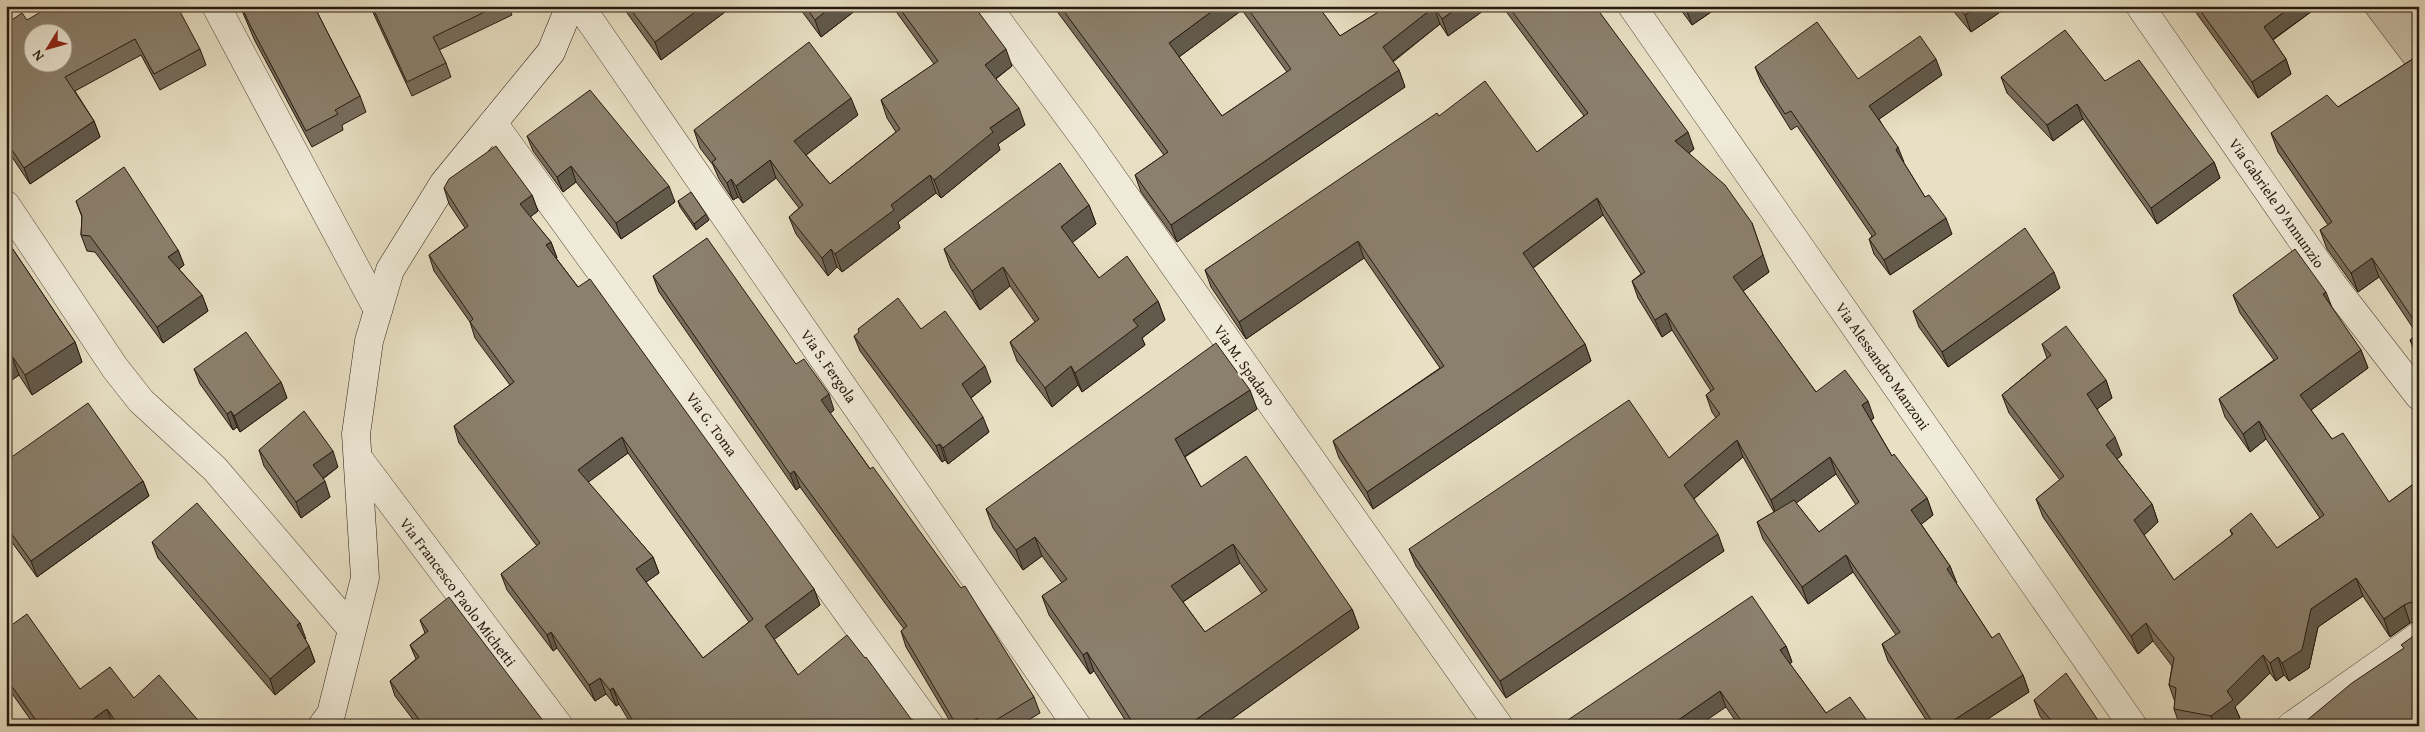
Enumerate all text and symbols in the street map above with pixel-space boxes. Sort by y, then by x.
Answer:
north arrow [22,22,72,72]
text: N [26,46,48,66]
street label: Via Gabriele D'Annunzio [2224,134,2330,272]
street label: Via Alessandro Manzoni [1831,298,1935,434]
street label: Via M. Spadaro [1209,320,1281,410]
street label: Via S. Fergola [796,325,862,407]
street label: Via G. Toma [681,387,743,461]
street label: Via Francesco Paolo Michetti [395,513,521,671]

